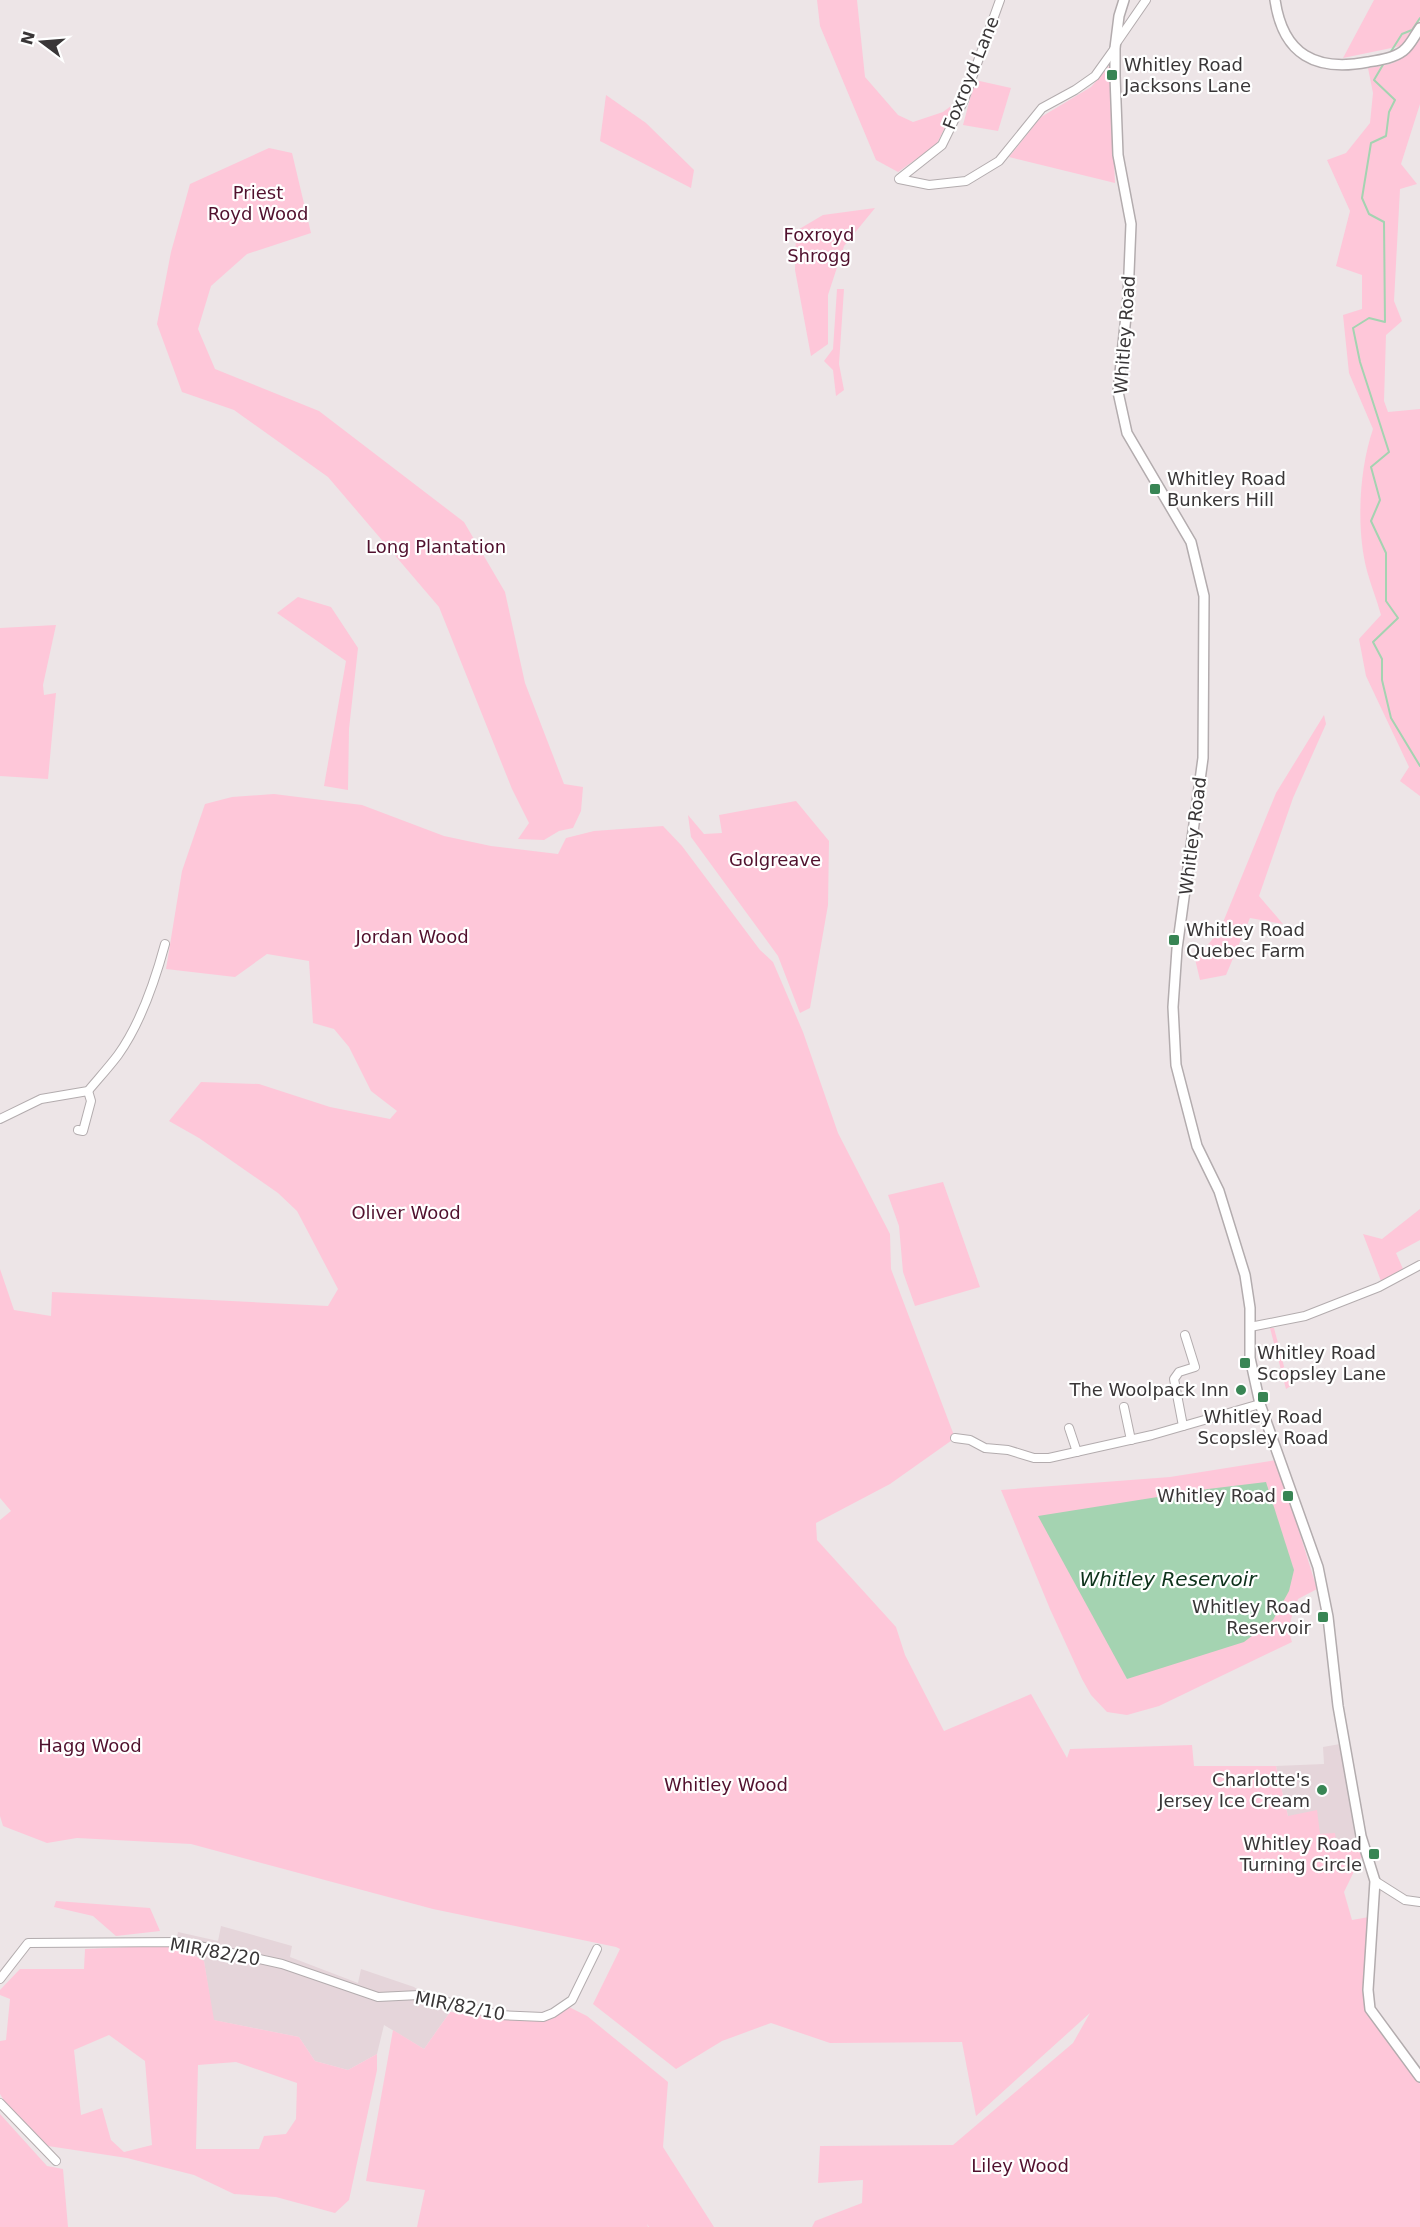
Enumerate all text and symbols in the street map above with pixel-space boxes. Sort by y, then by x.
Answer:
north arrow [12,12,72,72]
street label: Foxroyd Lane [938,13,1003,132]
text: N [17,29,39,47]
place label: Whitley Road Jacksons Lane [1123,54,1251,96]
marker: Whitley Road Jacksons Lane [1105,68,1119,82]
park label: Priest Royd Wood [208,182,308,224]
park label: Foxroyd Shrogg [784,224,854,266]
street label: Whitley Road [1110,275,1139,395]
place label: Whitley Road Bunkers Hill [1167,468,1286,510]
marker: Whitley Road Bunkers Hill [1148,482,1162,496]
park label: Long Plantation [366,536,506,557]
street label: Whitley Road [1175,776,1210,896]
park label: Golgreave [729,849,821,870]
place label: Whitley Road Quebec Farm [1186,919,1305,961]
park label: Jordan Wood [354,926,469,947]
marker: Whitley Road Quebec Farm [1167,933,1181,947]
park label: Oliver Wood [351,1202,461,1223]
place label: Whitley Road Scopsley Lane [1257,1342,1386,1384]
marker: Whitley Road Scopsley Lane [1238,1356,1252,1370]
place label: The Woolpack Inn [1068,1379,1229,1400]
marker: The Woolpack Inn [1234,1383,1248,1397]
marker: Whitley Road Scopsley Road [1256,1390,1270,1404]
place label: Whitley Road Scopsley Road [1198,1406,1328,1448]
place label: Whitley Road [1157,1485,1276,1506]
marker: Whitley Road [1281,1489,1295,1503]
water label: Whitley Reservoir [1080,1567,1258,1591]
place label: Whitley Road Reservoir [1192,1596,1312,1638]
marker: Whitley Road Reservoir [1316,1610,1330,1624]
park label: Hagg Wood [38,1735,142,1756]
place label: Charlotte's Jersey Ice Cream [1157,1769,1310,1811]
park label: Whitley Wood [664,1774,788,1795]
marker: Charlotte's Jersey Ice Cream [1315,1783,1329,1797]
place label: Whitley Road Turning Circle [1239,1833,1362,1875]
marker: Whitley Road Turning Circle [1367,1847,1381,1861]
street label: MIR/82/20 [168,1933,262,1970]
street label: MIR/82/10 [413,1986,507,2025]
park label: Liley Wood [971,2155,1069,2176]

